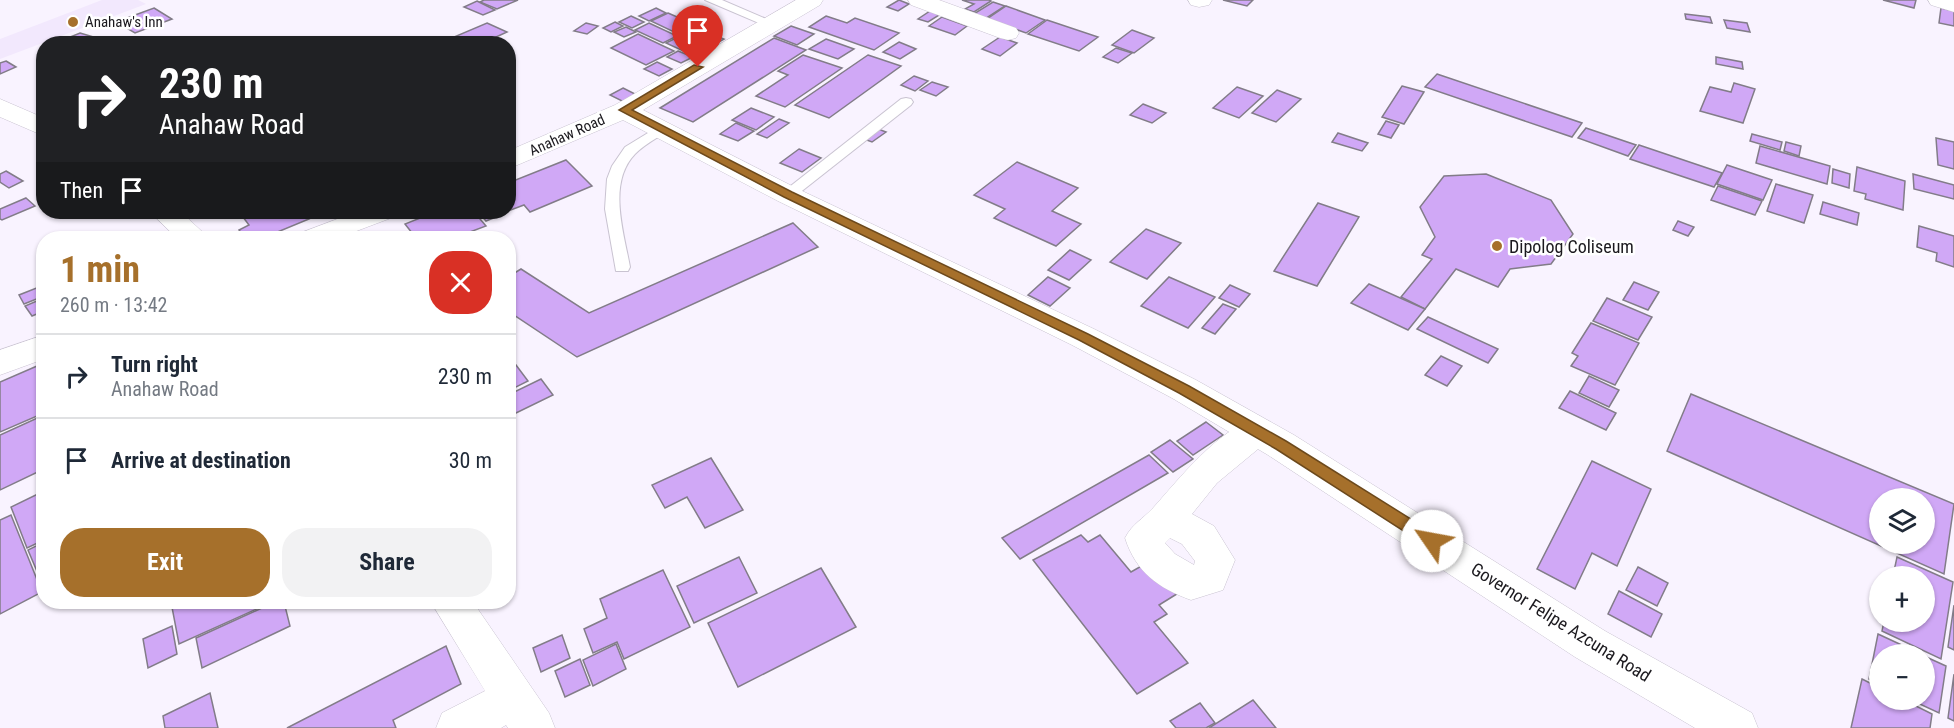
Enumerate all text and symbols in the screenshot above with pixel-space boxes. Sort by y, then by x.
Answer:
pin [672,5,723,67]
place label: Anahaw's Inn [85,13,163,31]
icon: arrive [681,14,714,47]
marker: Anahaw's Inn [66,15,80,29]
text: 230 m [159,59,264,108]
icon: right [60,60,138,138]
text: Anahaw Road [159,109,305,141]
street label: Anahaw Road [526,110,608,160]
icon: arrive [115,174,148,207]
text: Then [60,178,103,203]
place label: Dipolog Coliseum [1509,236,1634,257]
marker: Dipolog Coliseum [1490,239,1504,253]
text: 1 min [60,249,140,291]
button: close [429,251,492,314]
text: 260 m · 13:42 [60,293,167,317]
text: Turn right [111,352,198,377]
icon: right [60,360,93,393]
text: 230 m [438,364,492,389]
text: Anahaw Road [111,377,219,401]
icon: arrive [60,444,93,477]
text: Arrive at destination [111,448,291,473]
text: 30 m [449,448,492,473]
map controls [1869,488,1935,710]
button: layers [1869,488,1935,554]
position arrow [1400,509,1464,573]
button: Exit [60,528,270,597]
button: Share [282,528,492,597]
street label: Governor Felipe Azcuna Road [1467,558,1655,686]
button: + [1869,566,1935,632]
button: − [1869,644,1935,710]

